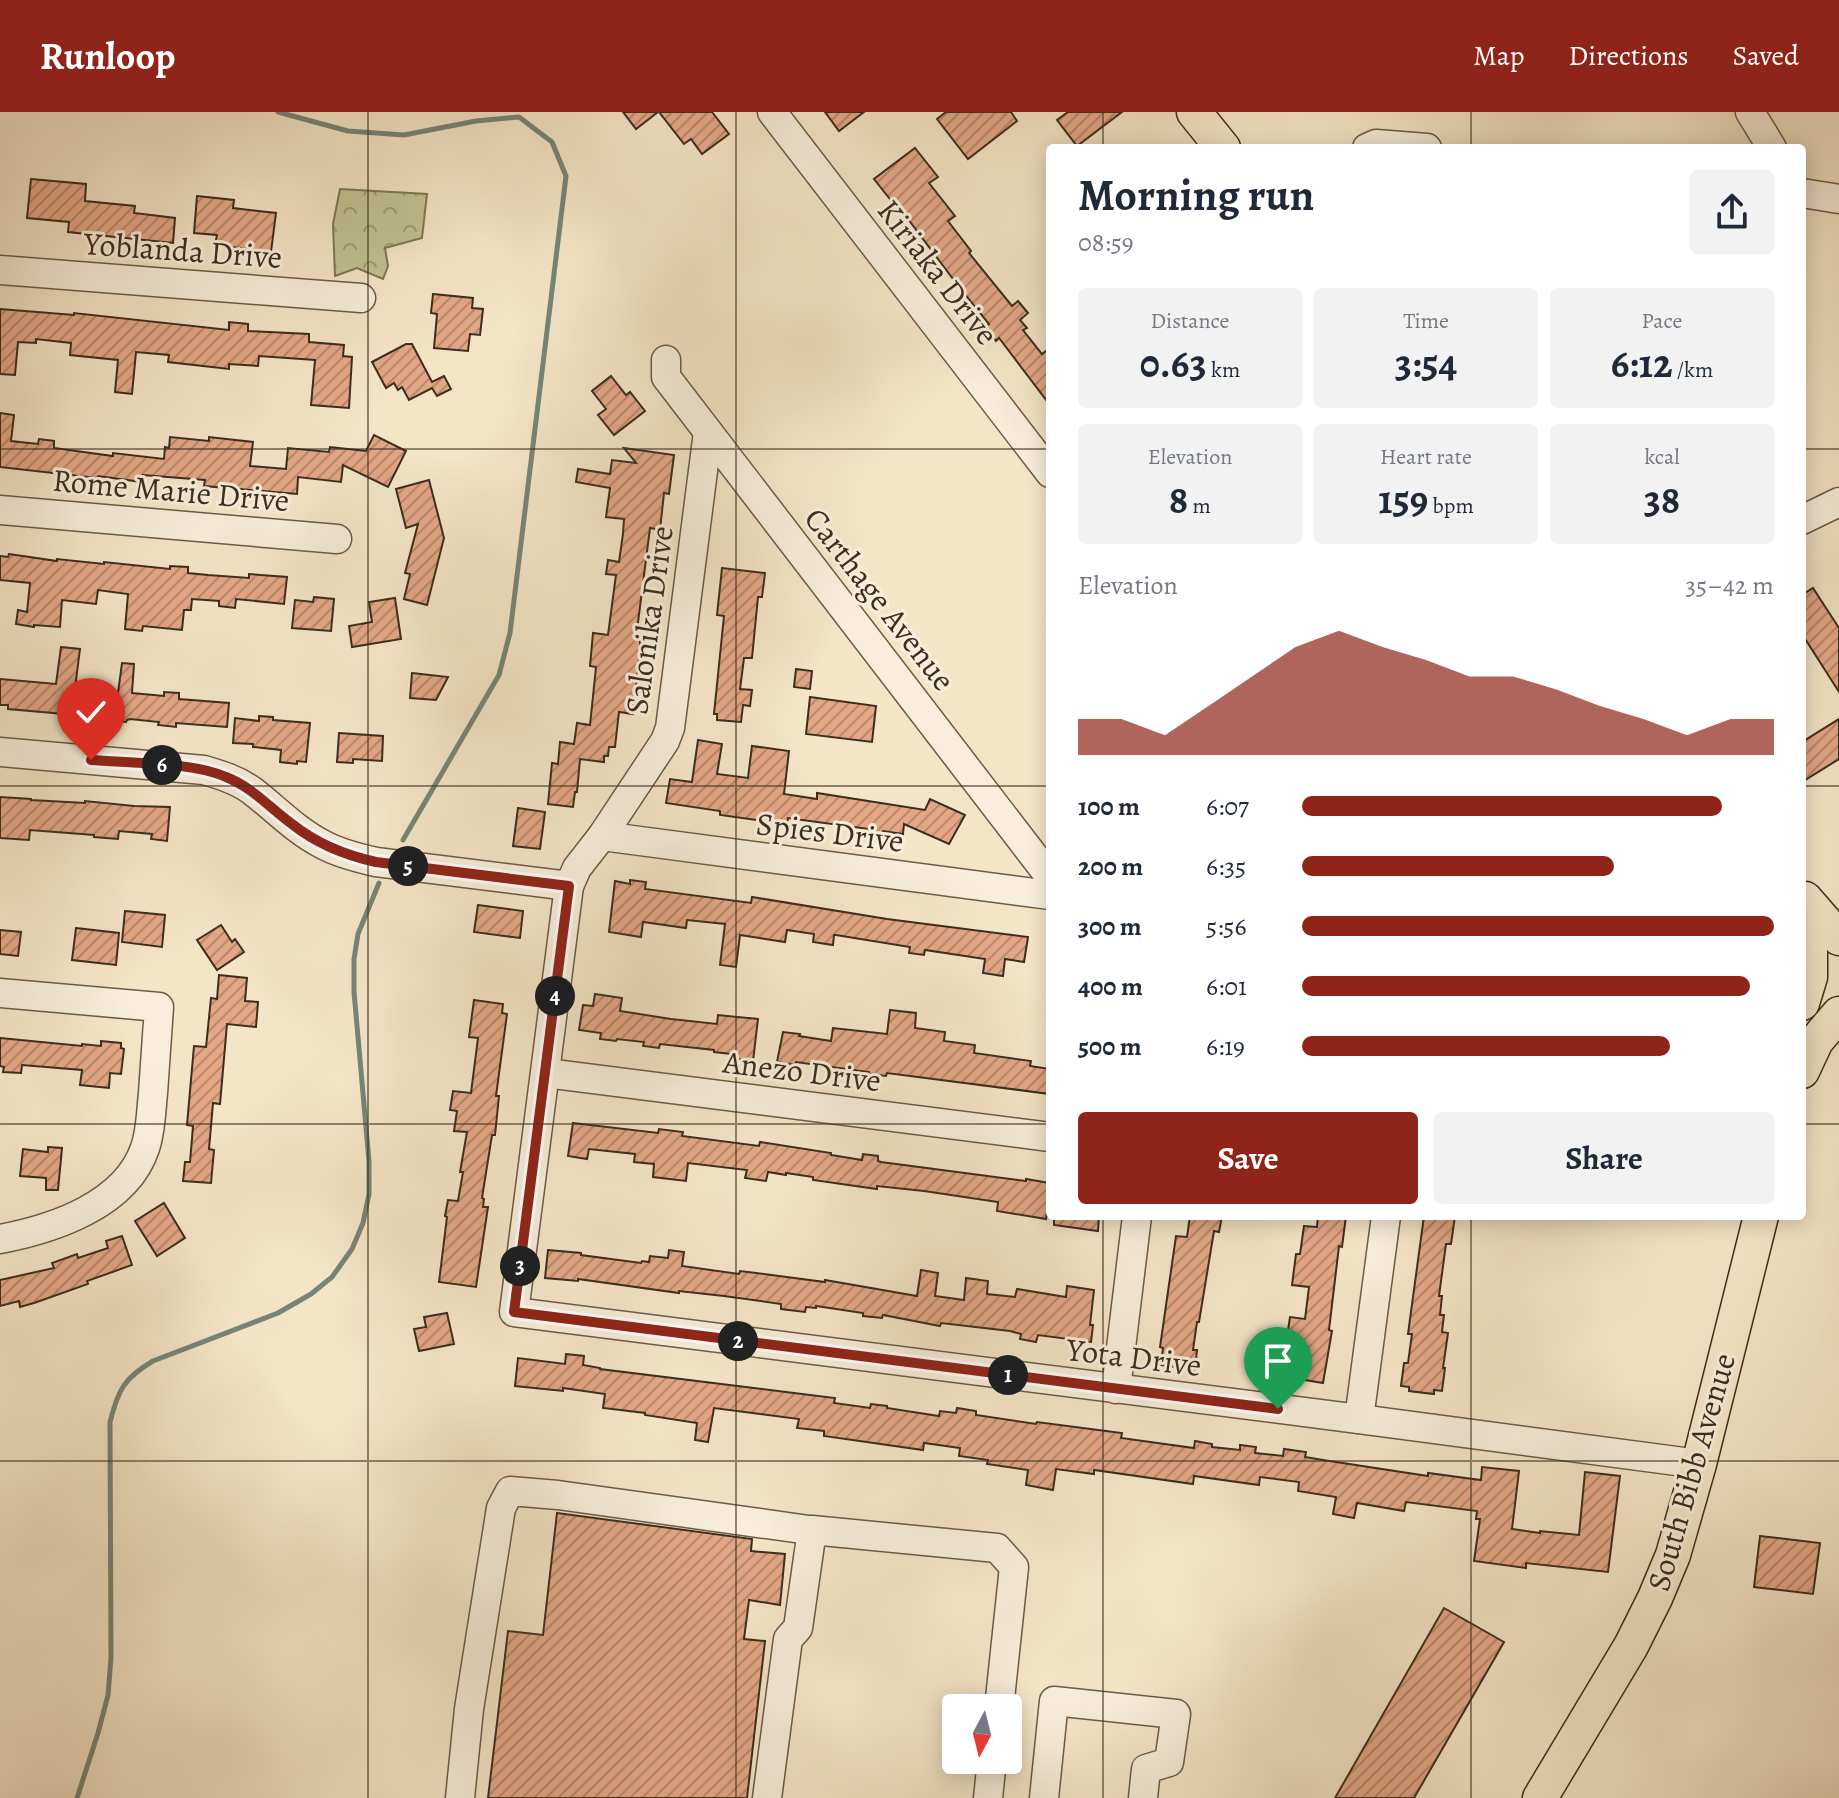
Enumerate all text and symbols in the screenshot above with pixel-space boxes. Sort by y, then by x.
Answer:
text: Runloop [40,30,175,82]
text: Map [1473,37,1524,75]
text: Directions [1568,37,1689,75]
text: Saved [1733,37,1799,75]
text: Morning run [1078,165,1314,225]
button: share [1690,170,1774,254]
street label: Kiriaka Drive [867,190,1009,354]
street label: Yoblanda Drive [81,221,284,279]
text: 08:59 [1078,225,1134,260]
text: Distance [1151,306,1229,336]
text: Time [1403,306,1449,336]
text: Pace [1642,306,1682,336]
text: 0.63 [1140,336,1207,391]
text: 3:54 [1395,336,1457,391]
text: 6:12 [1611,336,1673,391]
text: km [1207,355,1240,385]
text: /km [1673,355,1713,385]
text: Elevation [1148,442,1232,472]
text: Heart rate [1380,442,1472,472]
text: kcal [1644,442,1680,472]
street label: Rome Marie Drive [51,458,291,522]
text: 8 [1169,472,1188,527]
text: 159 [1378,472,1428,527]
text: 38 [1644,472,1680,527]
text: m [1188,491,1211,521]
text: bpm [1428,491,1474,521]
street label: Carthage Avenue [794,498,966,700]
street label: Salonika Drive [614,523,684,717]
text: Elevation [1078,568,1178,603]
text: 35–42 m [1685,568,1774,603]
pin [57,678,125,760]
icon: check [69,690,113,734]
pin: 6 [142,745,182,785]
text: 6 [157,750,167,780]
text: 100 m [1078,789,1140,824]
text: 6:07 [1206,789,1249,824]
street label: Spies Drive [754,801,906,863]
pin: 5 [388,846,428,886]
text: 200 m [1078,849,1143,884]
text: 6:35 [1206,849,1246,884]
text: 5 [403,851,413,881]
text: 300 m [1078,909,1142,944]
text: 5:56 [1206,909,1247,944]
text: 400 m [1078,969,1143,1004]
text: 6:01 [1206,969,1247,1004]
pin: 4 [535,976,575,1016]
text: 4 [550,981,560,1011]
text: 500 m [1078,1029,1142,1064]
text: 6:19 [1206,1029,1245,1064]
street label: Anezo Drive [720,1039,883,1103]
button: Save [1078,1112,1418,1204]
button: Share [1434,1112,1774,1204]
pin: 3 [500,1246,540,1286]
text: 3 [515,1251,525,1281]
pin: 2 [718,1321,758,1361]
text: 2 [733,1326,743,1356]
street label: Yota Drive [1063,1327,1204,1387]
pin [1244,1327,1312,1409]
icon: arrive [1256,1339,1300,1383]
street label: South Bibb Avenue [1636,1348,1746,1596]
pin: 1 [988,1355,1028,1395]
text: 1 [1004,1360,1012,1390]
north arrow [942,1694,1022,1774]
map controls [942,1694,1022,1774]

